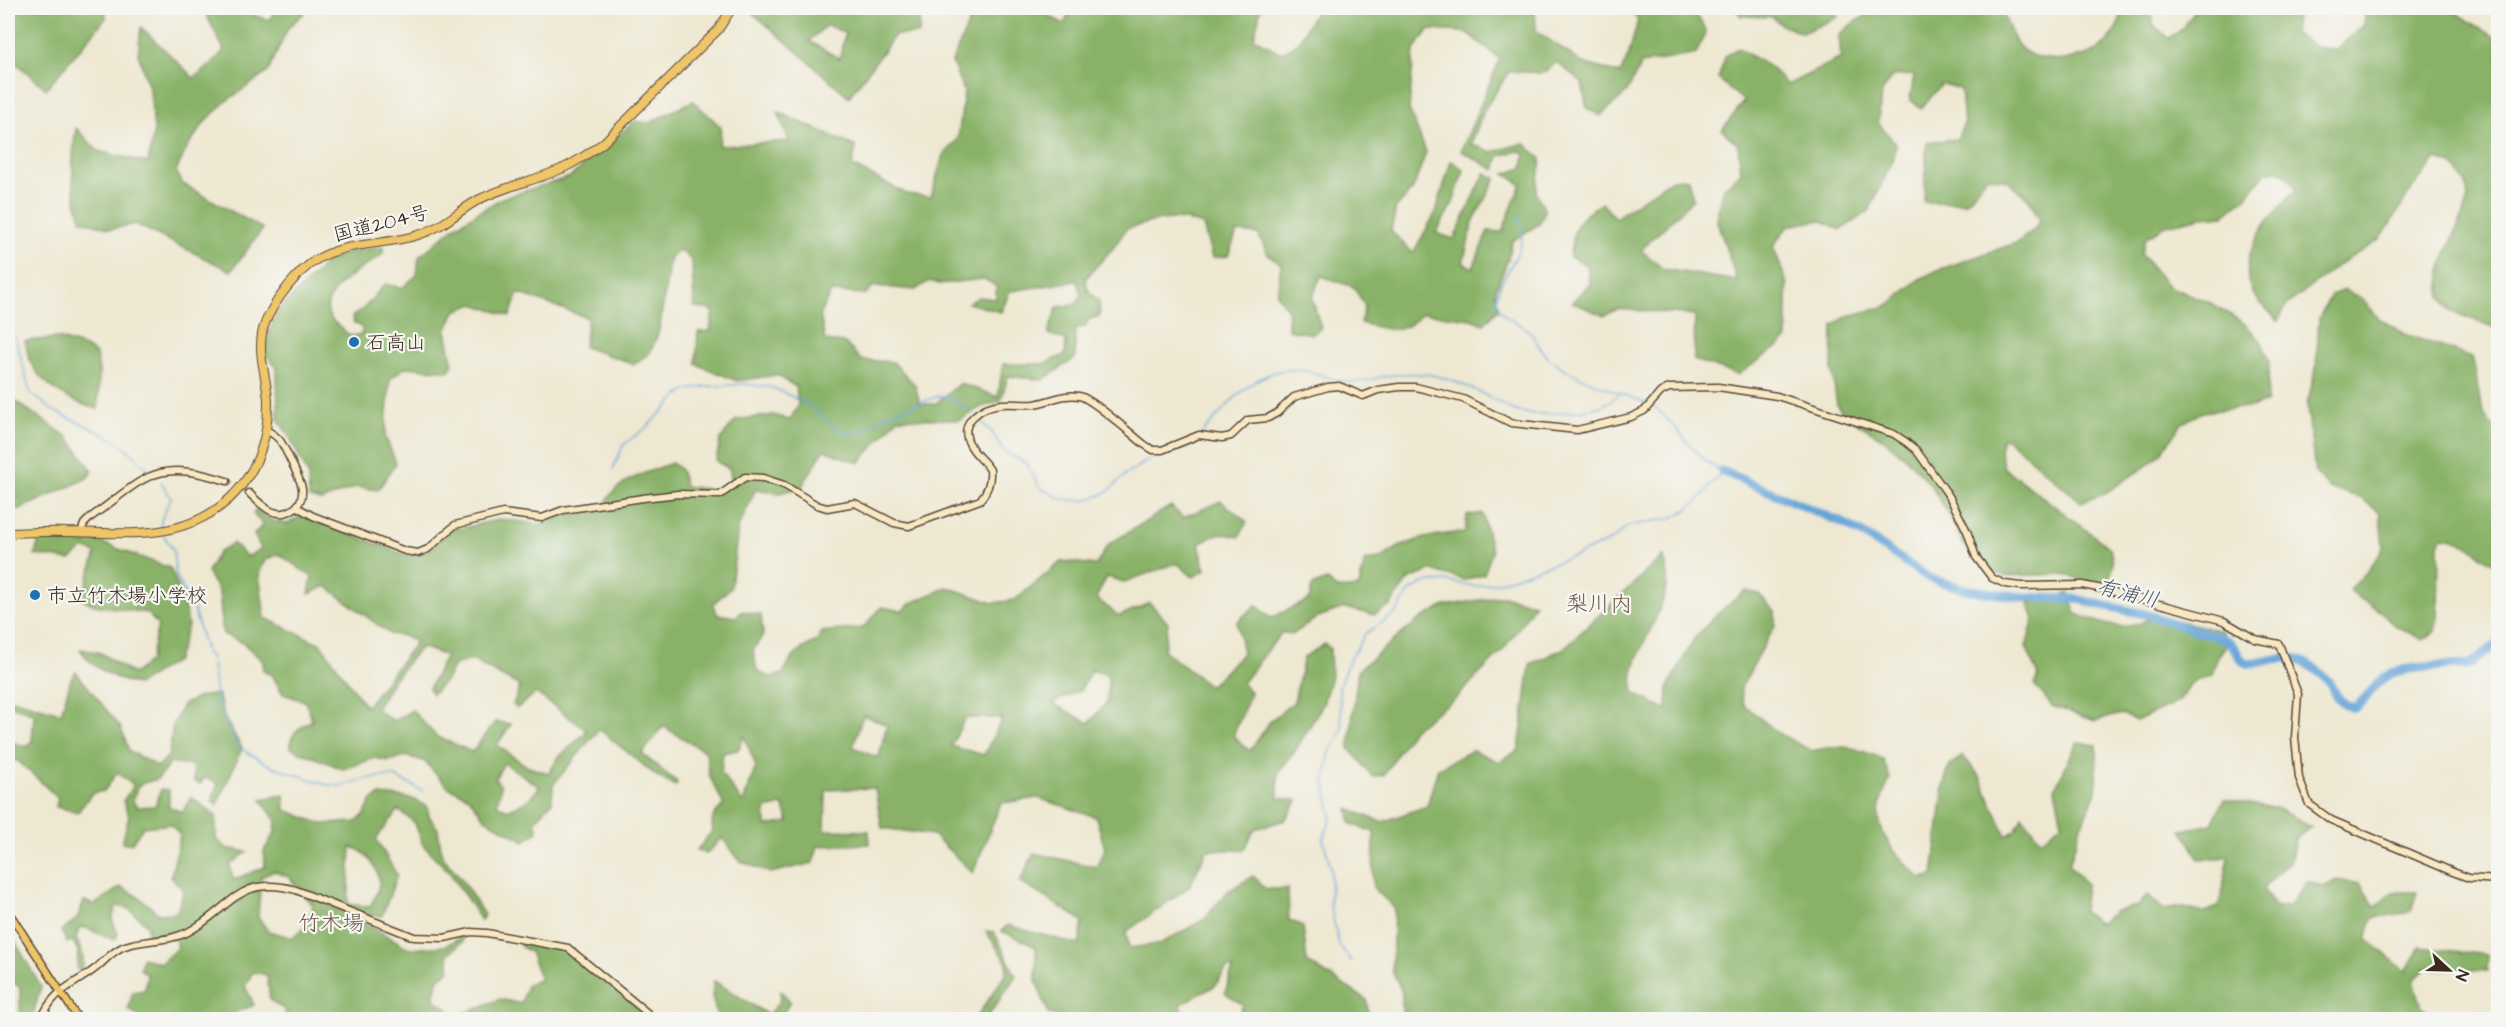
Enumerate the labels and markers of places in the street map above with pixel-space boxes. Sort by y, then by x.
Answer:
place label: 石高山 [366,329,426,357]
marker: 石高山 [347,335,361,349]
place label: 市立竹木場小学校 [47,582,207,610]
marker: 市立竹木場小学校 [28,588,42,602]

